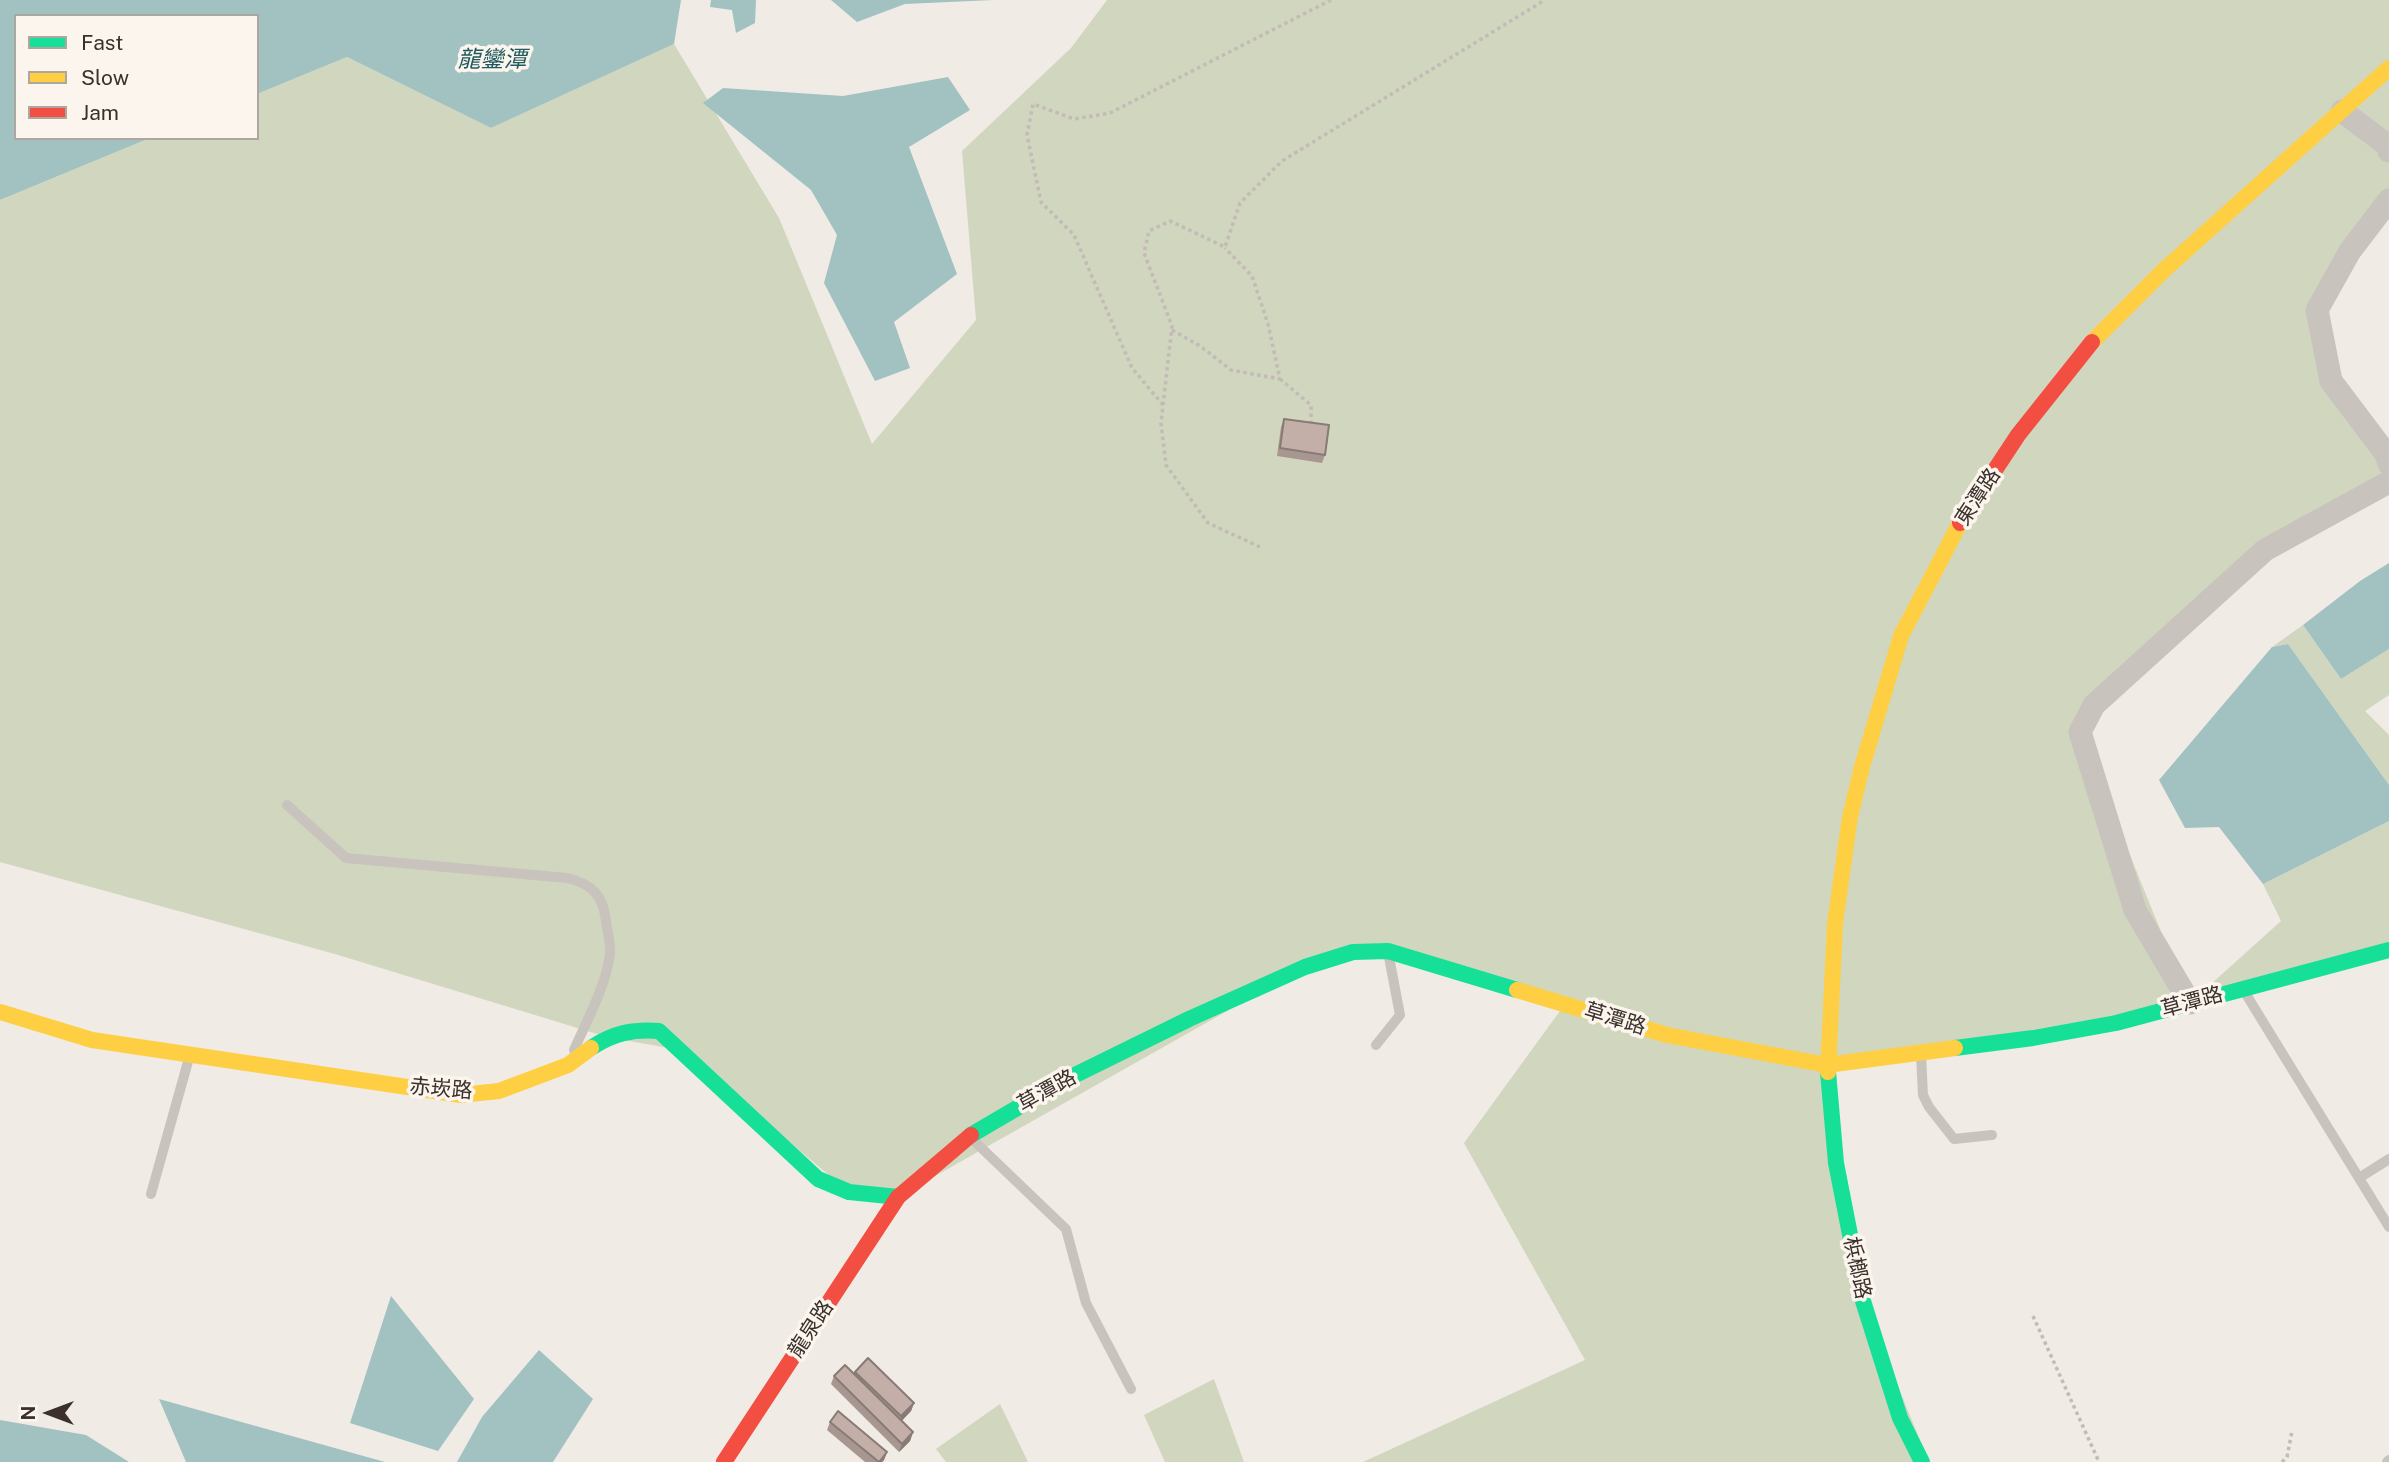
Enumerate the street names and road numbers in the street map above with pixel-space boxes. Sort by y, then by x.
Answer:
street label: 東潭路 [1950,464,2006,530]
street label: 草潭路 [2158,982,2226,1022]
street label: 草潭路 [1581,998,1649,1040]
street label: 草潭路 [1013,1065,1081,1117]
street label: 赤崁路 [409,1074,473,1104]
street label: 梹榔路 [1838,1235,1876,1301]
street label: 龍泉路 [783,1296,839,1362]

